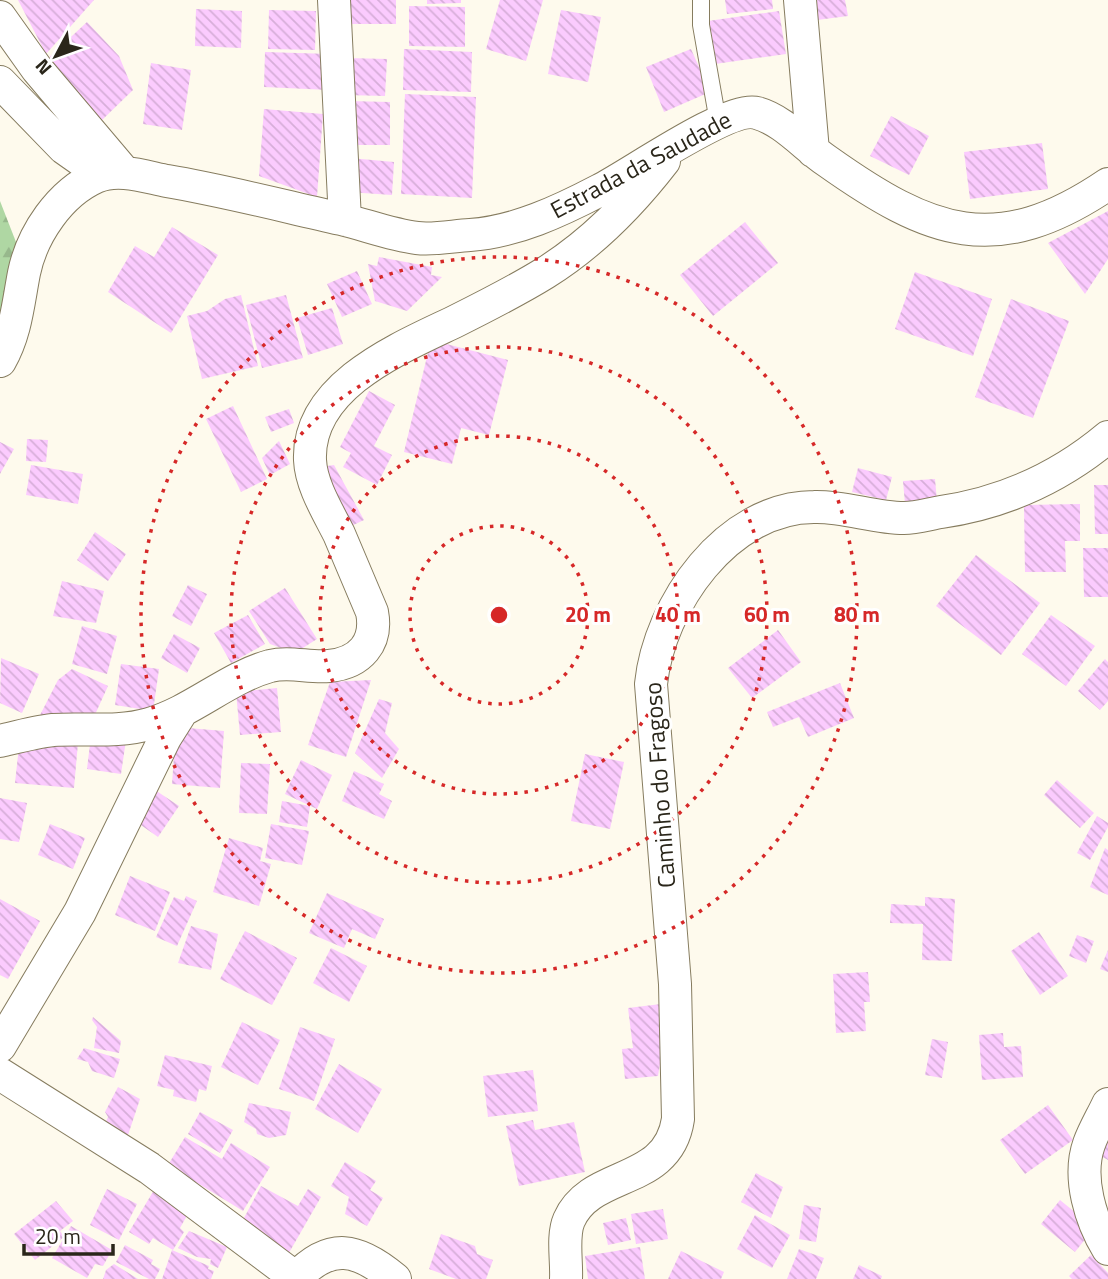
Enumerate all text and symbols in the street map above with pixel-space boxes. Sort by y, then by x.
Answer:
north arrow [21,21,91,91]
text: N [28,53,58,82]
street label: Estrada da Saudade [544,101,737,227]
text: 20 m [565,598,611,630]
text: 40 m [655,598,701,630]
text: 60 m [744,598,790,630]
text: 80 m [834,598,880,630]
centre of rings [487,603,511,627]
street label: Caminho do Fragoso [634,681,684,889]
scale bar [24,1212,114,1256]
text: 20 m [35,1220,81,1252]

